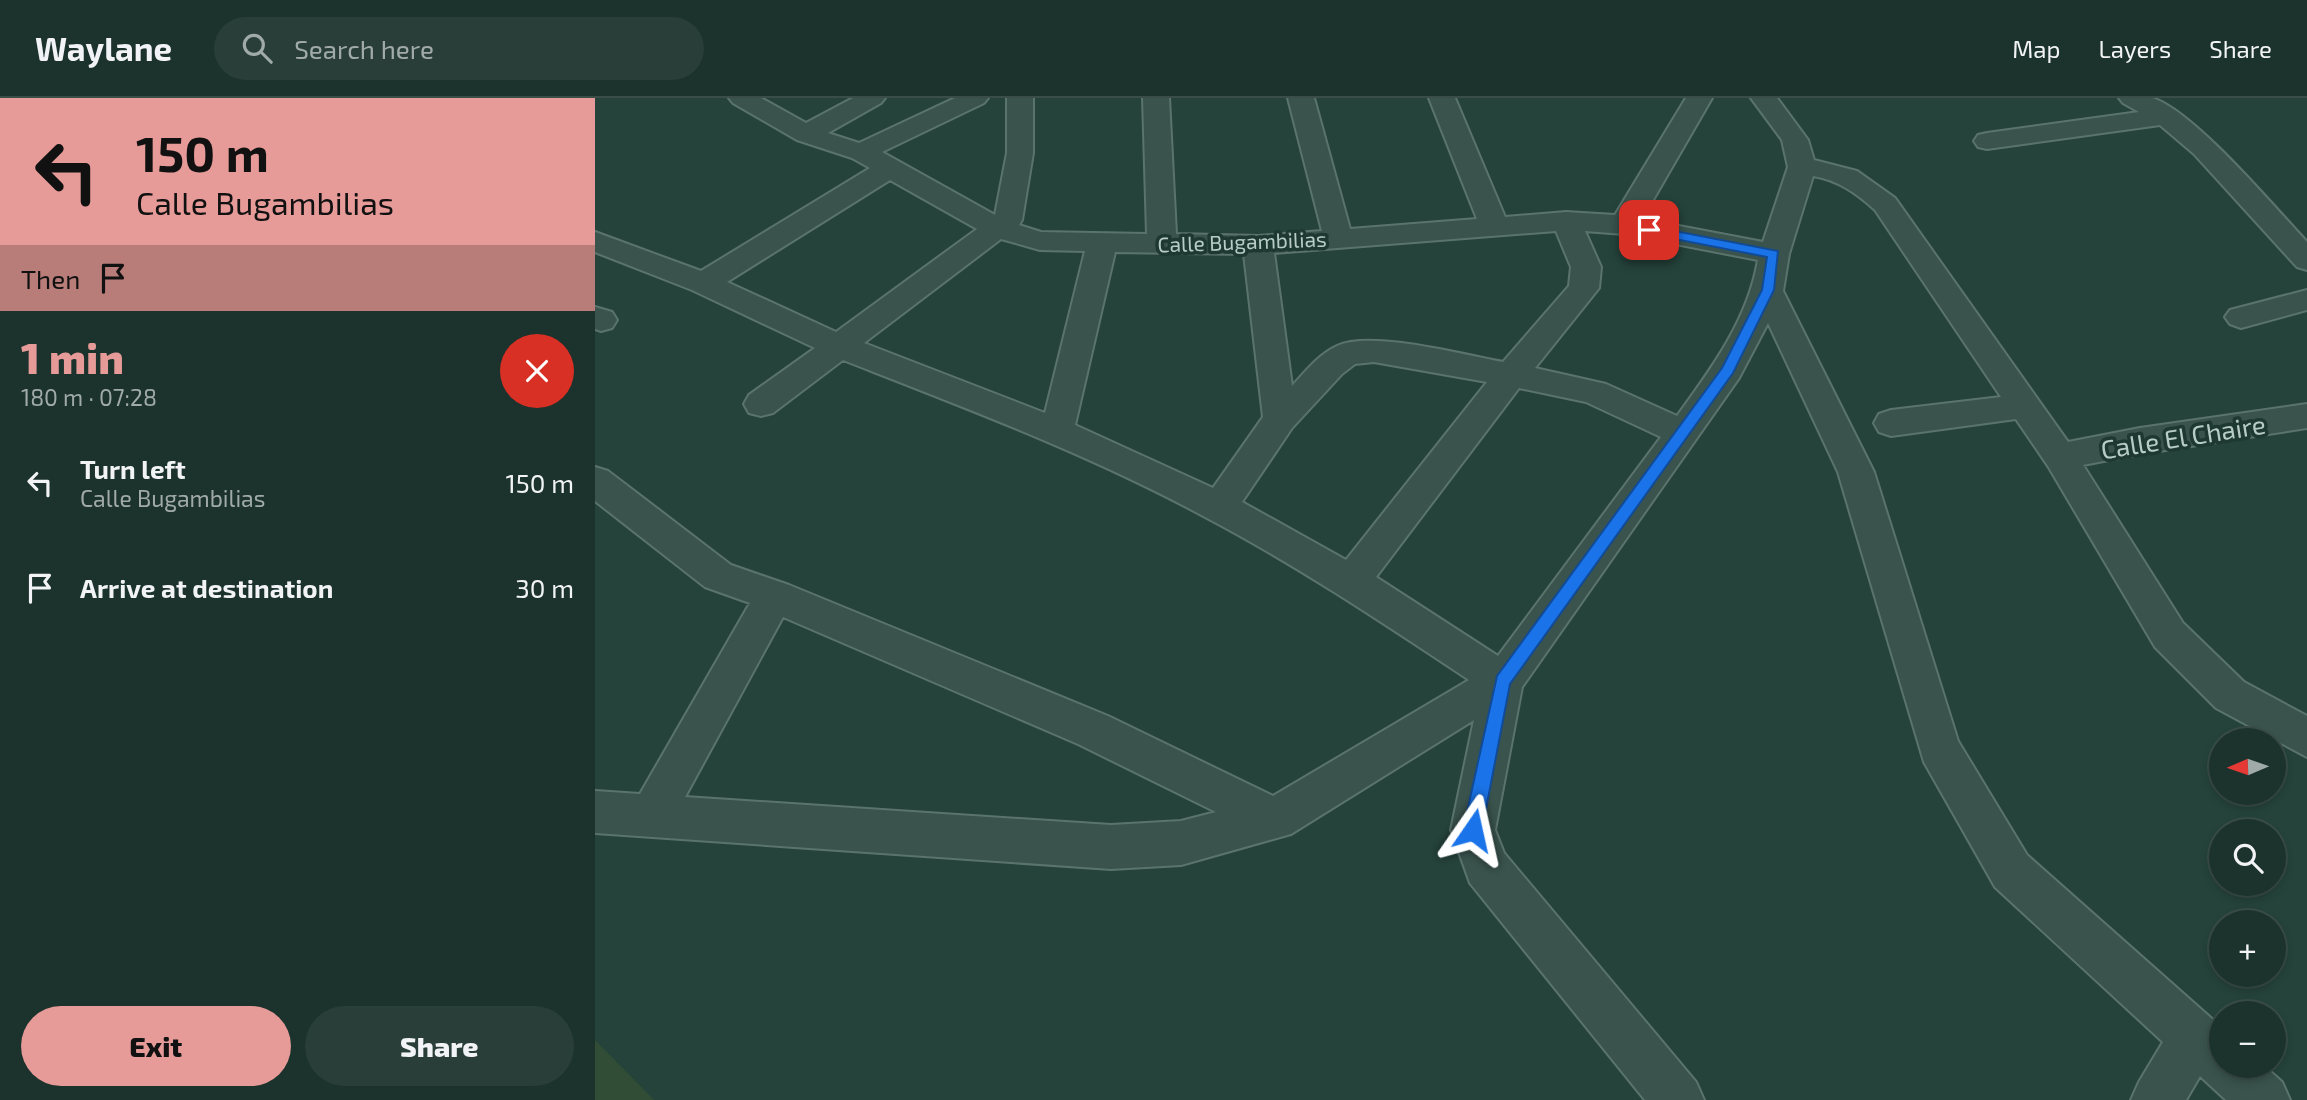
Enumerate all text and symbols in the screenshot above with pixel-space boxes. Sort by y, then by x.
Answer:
search box [214,17,704,80]
text: Waylane [35,28,172,68]
icon: search [238,29,276,67]
text: Search here [294,33,434,64]
text: Map [2012,34,2060,63]
text: Layers [2098,34,2171,63]
text: Share [2209,34,2272,63]
text: 150 m [136,123,269,182]
icon: left [21,126,112,217]
text: Calle Bugambilias [136,183,394,221]
pin [1619,200,1679,260]
icon: arrive [1630,211,1668,249]
street label: Calle Bugambilias [1157,226,1327,256]
icon: arrive [94,259,132,297]
text: Then [21,263,80,294]
text: 1 min [21,332,124,382]
button: close [500,334,574,408]
text: 180 m · 07:28 [21,383,157,411]
street label: Calle El Chaire [2098,408,2268,464]
text: Turn left [80,453,186,484]
icon: left [21,464,59,502]
text: 150 m [505,467,574,498]
text: Calle Bugambilias [80,484,265,512]
icon: arrive [21,569,59,607]
text: Arrive at destination [80,572,333,603]
text: 30 m [515,572,574,603]
north arrow [2209,728,2285,805]
map controls [2209,728,2286,1078]
position arrow [1436,793,1510,867]
button: search [2209,819,2286,896]
button: + [2209,910,2286,987]
button: − [2209,1001,2286,1078]
button: Exit [21,1006,291,1086]
button: Share [305,1006,574,1086]

